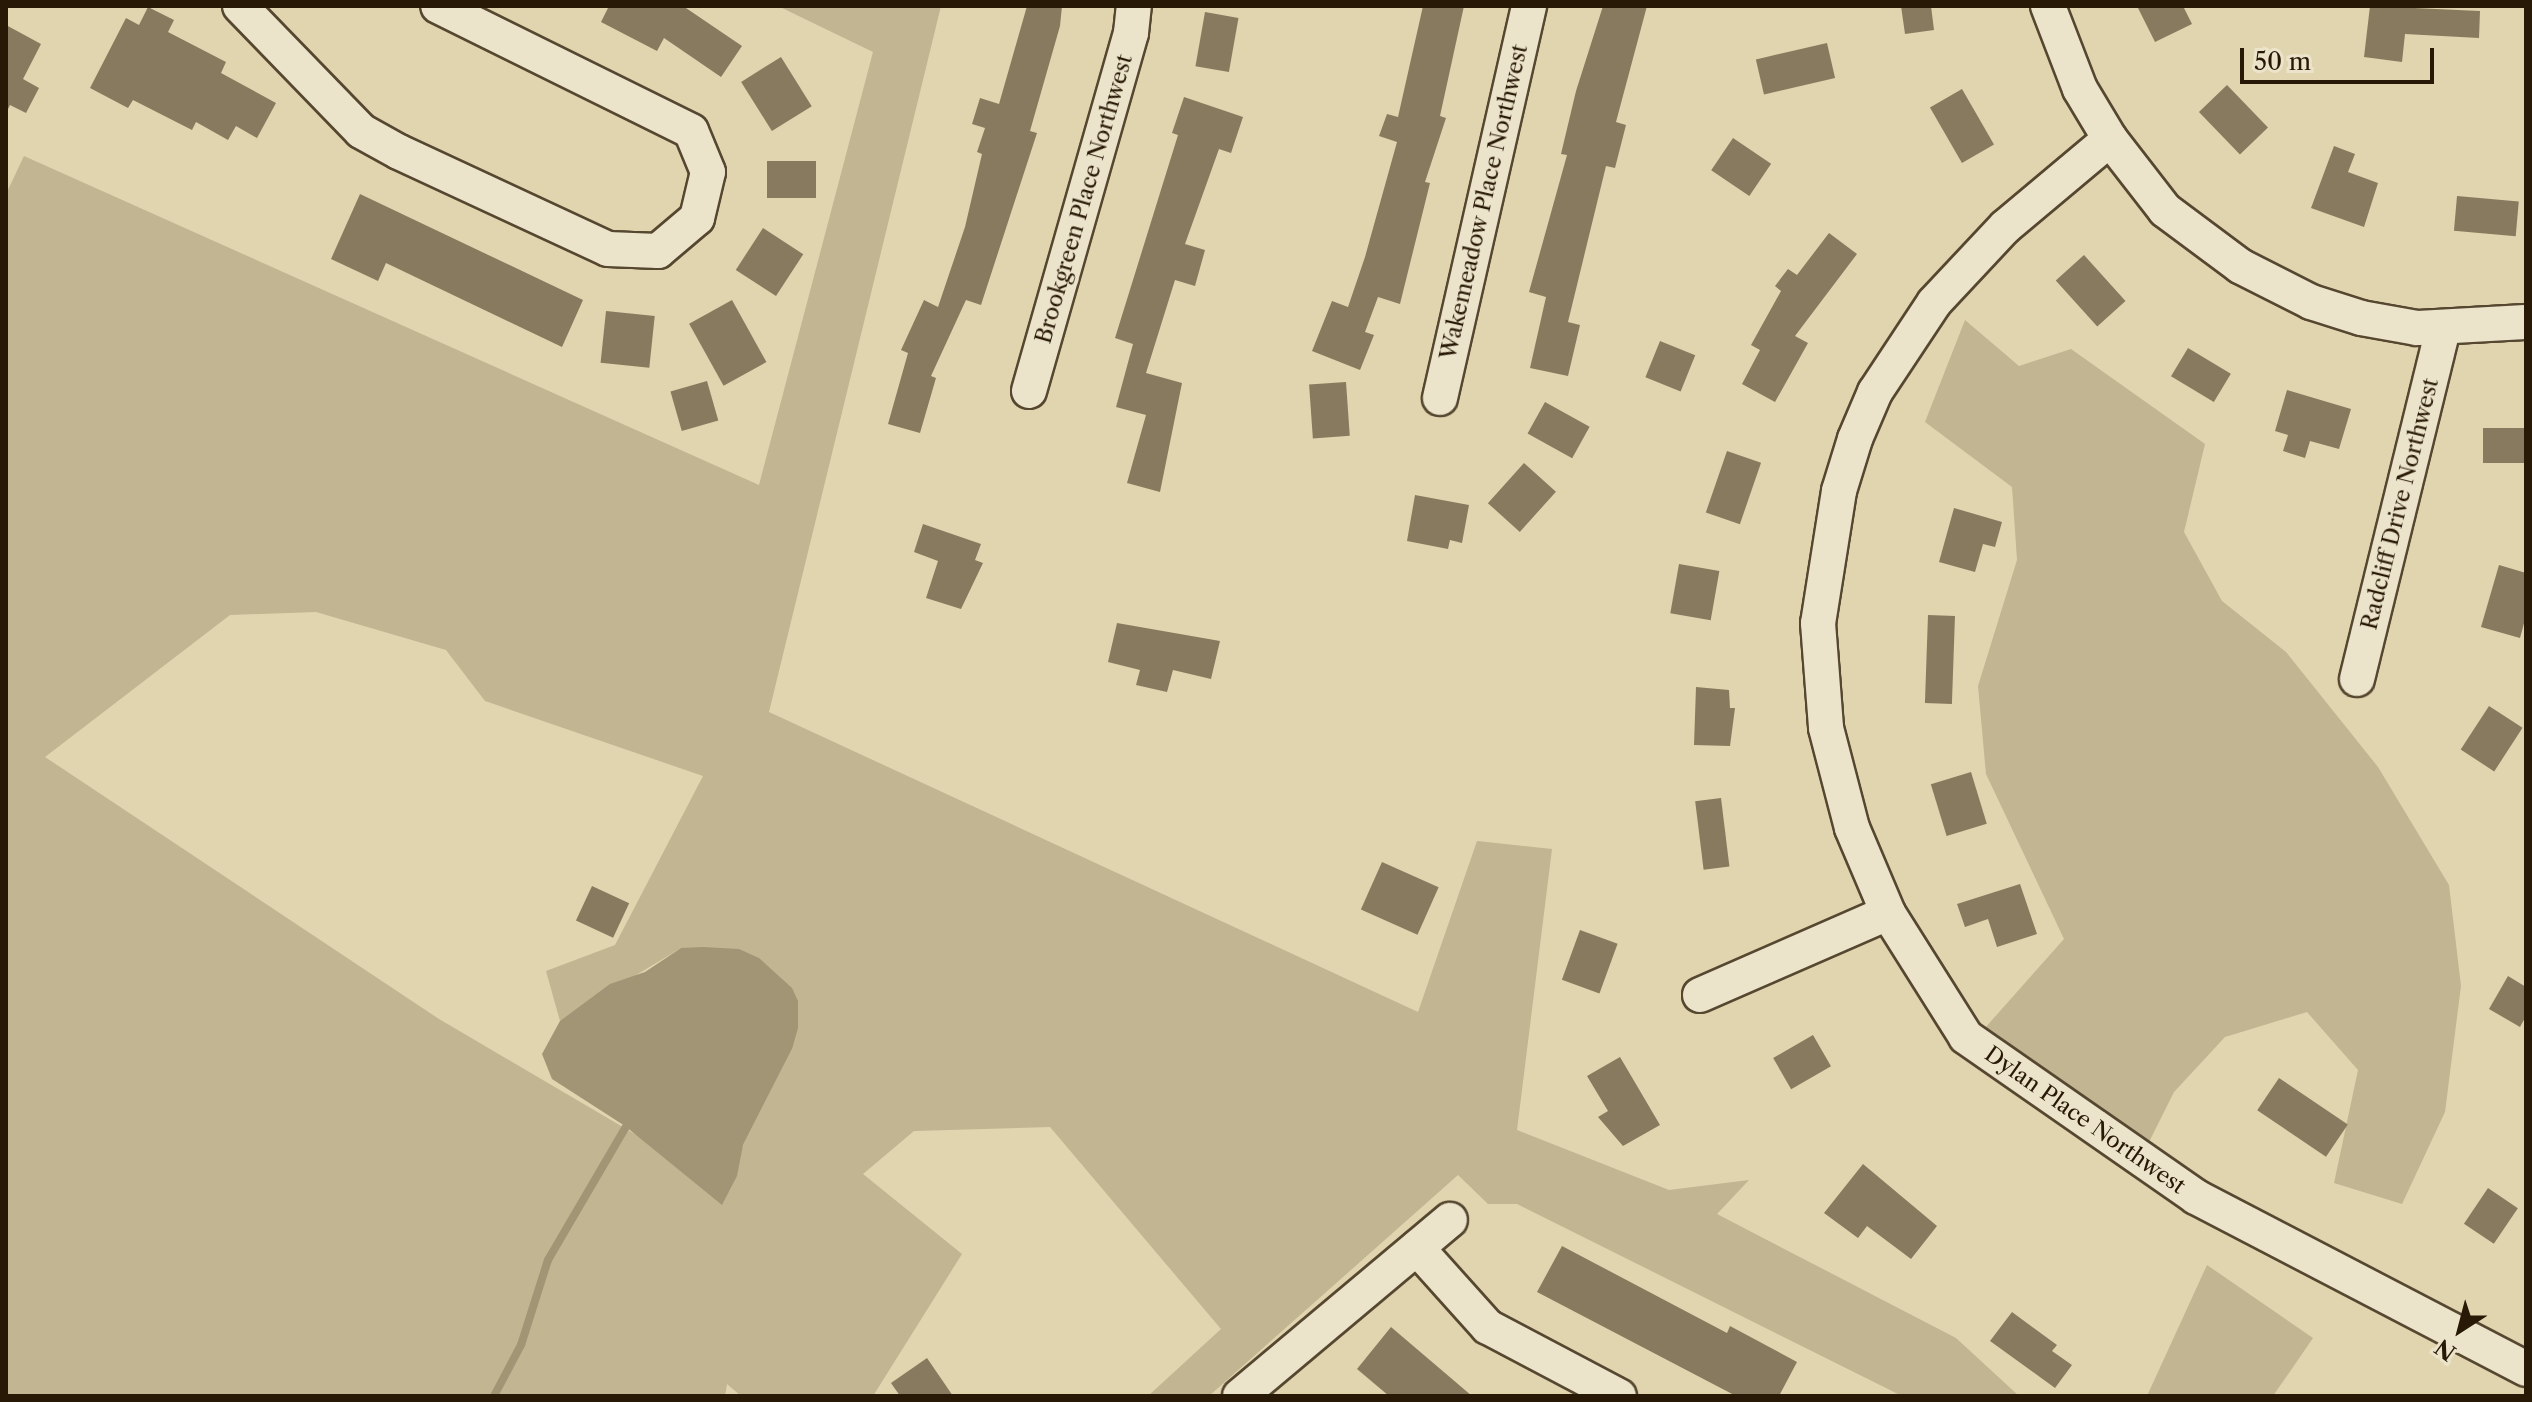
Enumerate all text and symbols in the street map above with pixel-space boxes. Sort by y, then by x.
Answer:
scale bar [2244,32,2438,82]
street label: Wakemeadow Place Northwest [1435,41,1533,363]
text: 50 m [2254,47,2311,76]
street label: Brookgreen Place Northwest [1030,51,1138,347]
street label: Radcliff Drive Northwest [2356,375,2444,633]
street label: Dylan Place Northwest [1980,1041,2190,1199]
north arrow [2420,1290,2500,1370]
text: N [2430,1333,2461,1366]

